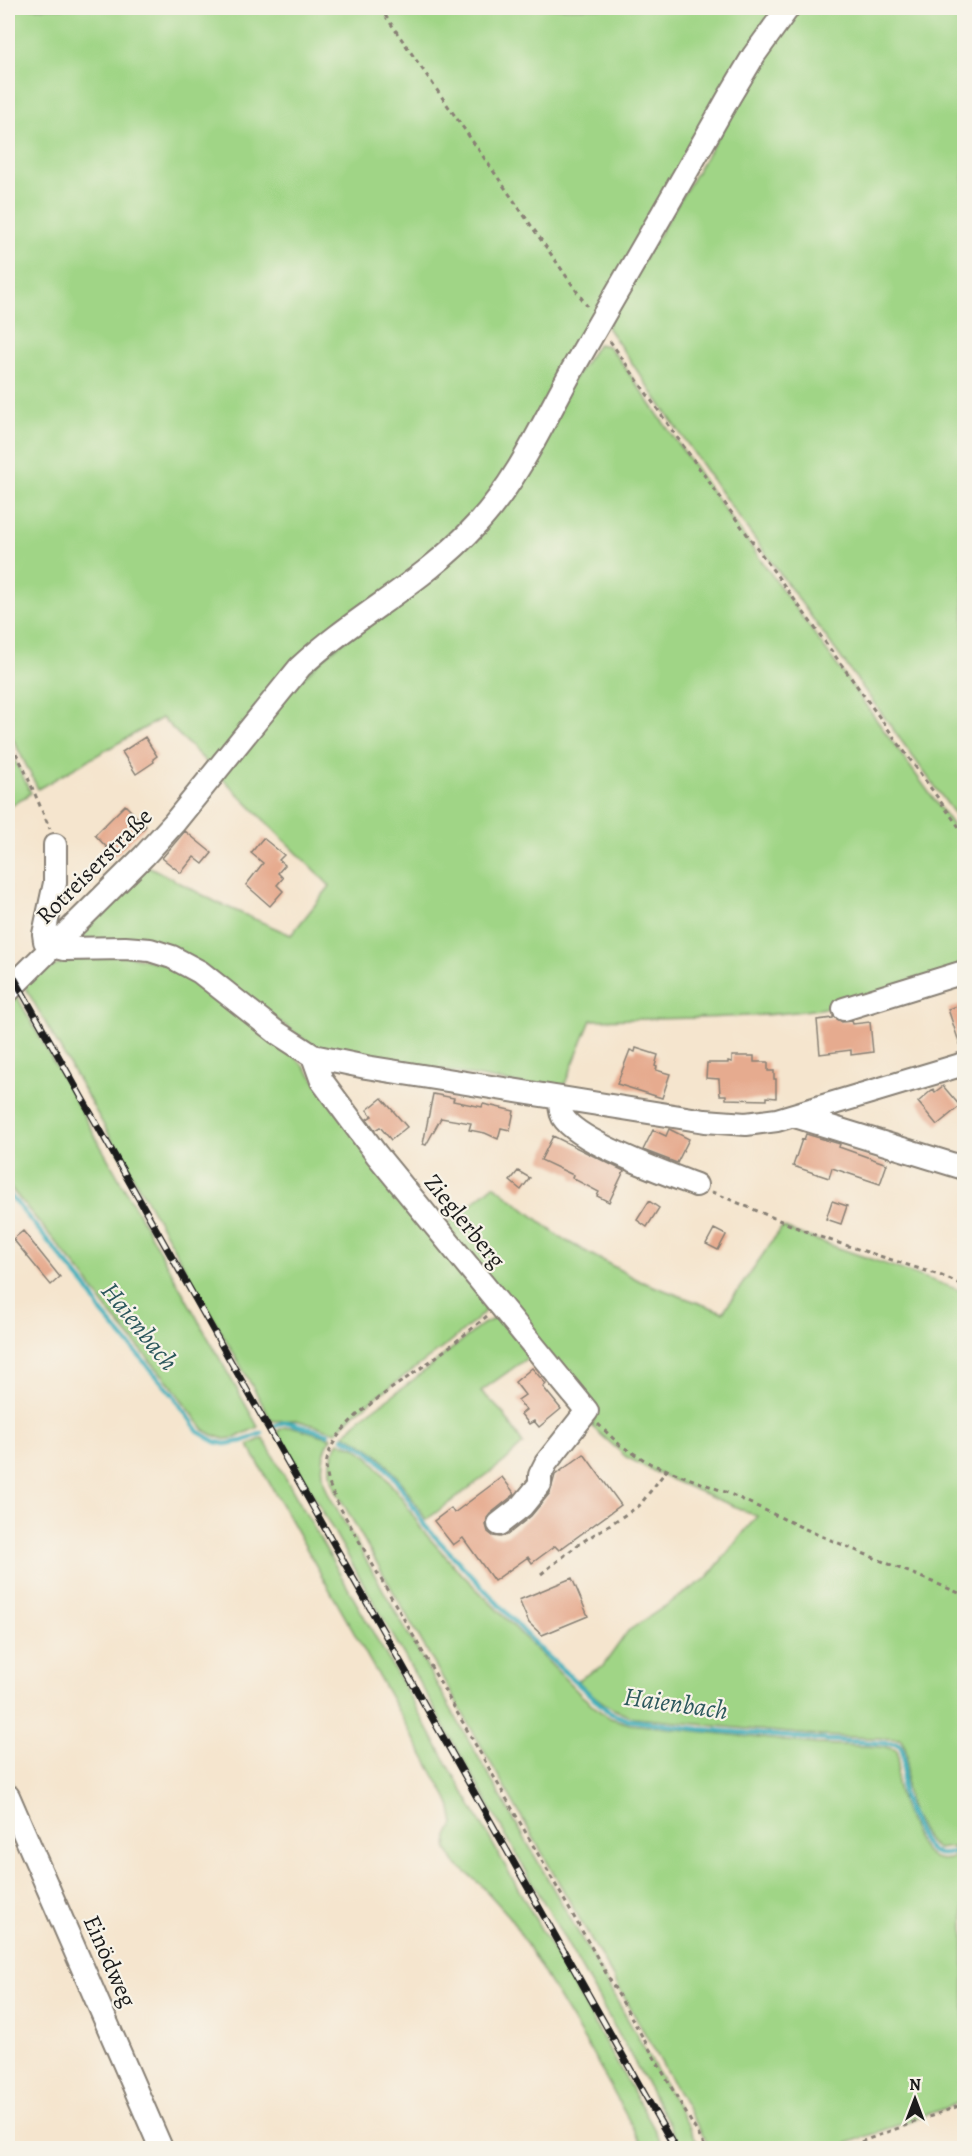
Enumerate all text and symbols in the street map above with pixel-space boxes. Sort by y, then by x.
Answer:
street label: Rotreiserstraße [29,801,159,931]
street label: Zieglerberg [417,1167,513,1275]
water label: Haienbach [93,1275,186,1378]
water label: Haienbach [622,1679,730,1728]
street label: Einödweg [76,1910,144,2012]
north arrow [885,2069,945,2129]
text: N [909,2074,921,2096]

